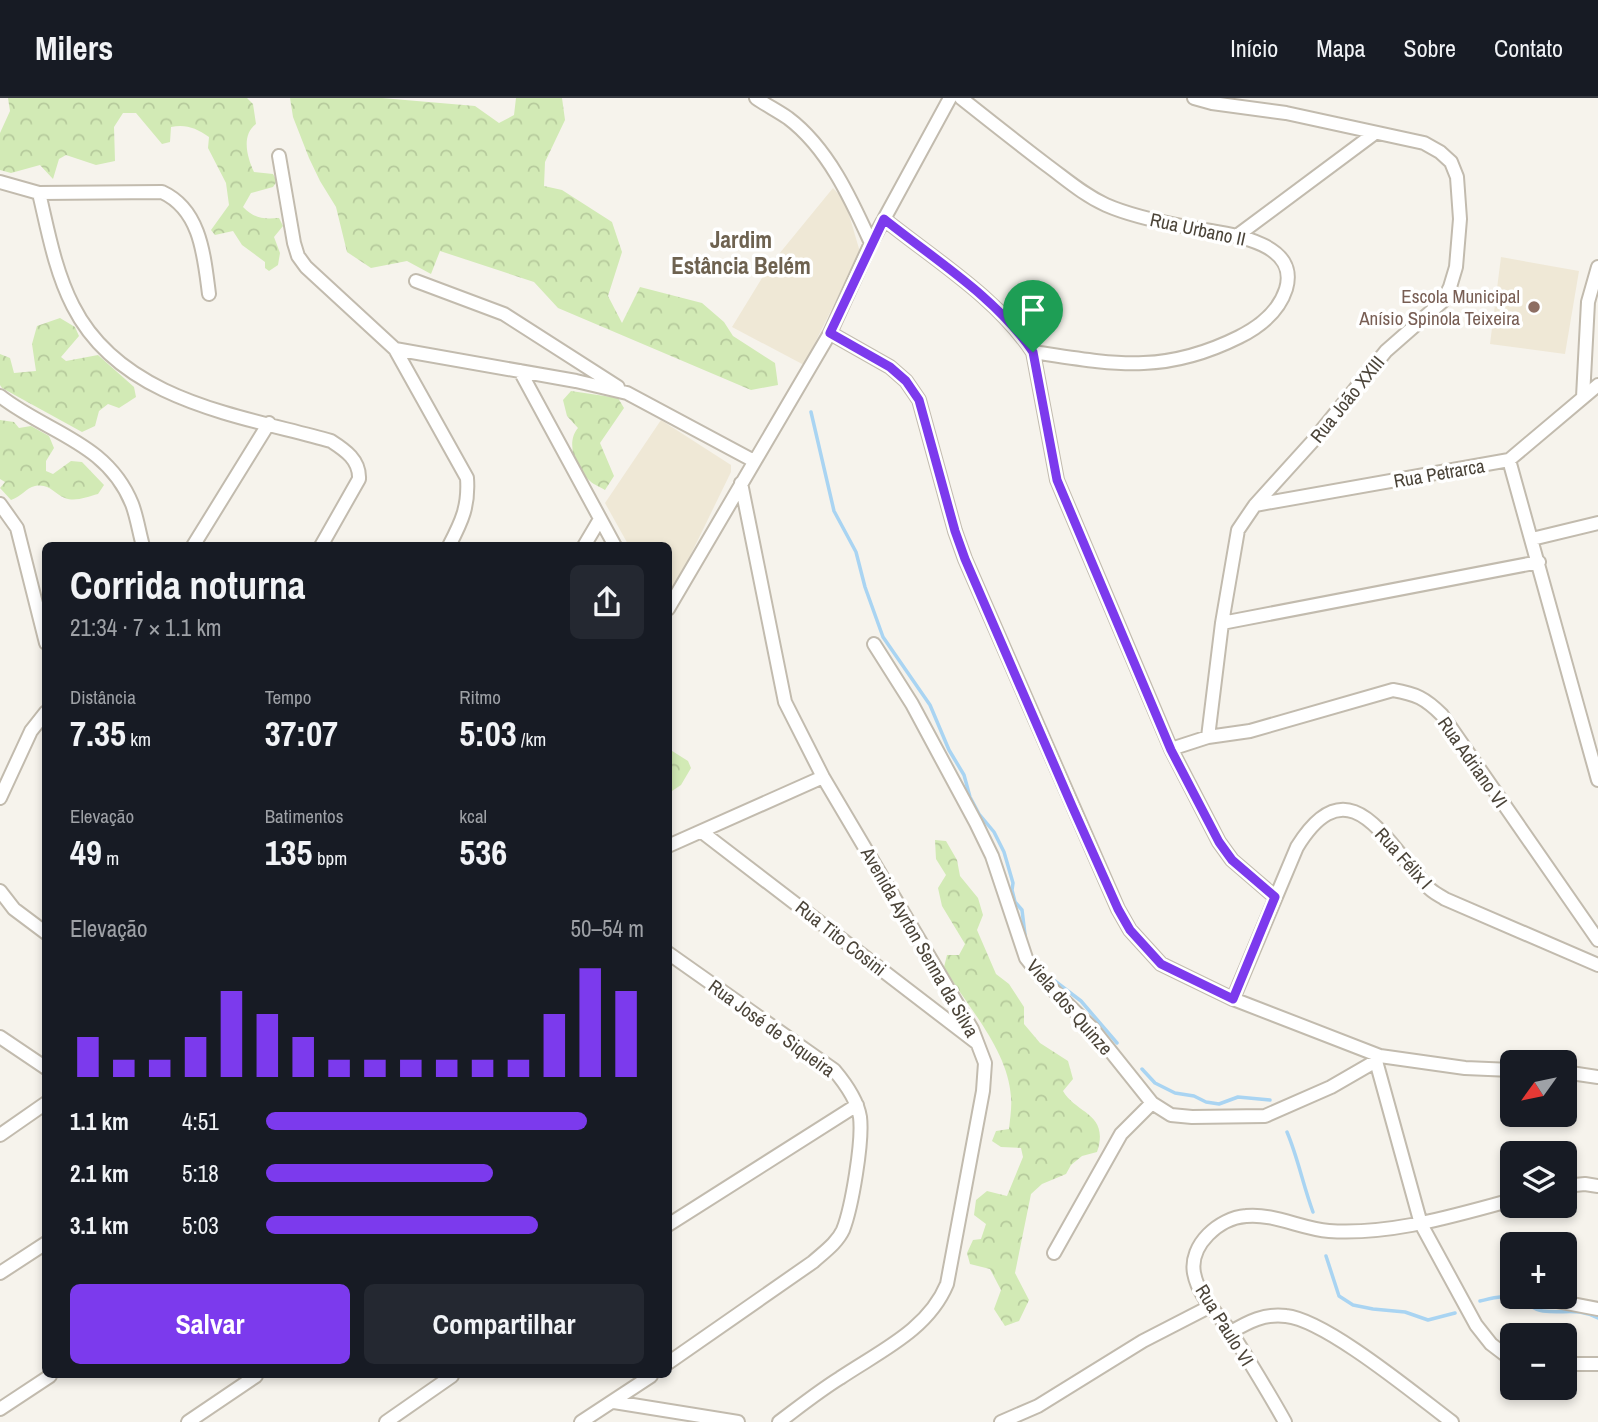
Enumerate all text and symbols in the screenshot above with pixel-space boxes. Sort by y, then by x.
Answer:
text: Milers [35,26,113,70]
text: Início [1230,32,1278,64]
text: Mapa [1316,32,1366,64]
text: Sobre [1404,32,1456,64]
text: Contato [1494,32,1563,64]
street label: Rua Urbano II [1148,206,1248,252]
district label: Jardim Estância Belém [671,224,811,281]
pin [1003,280,1063,352]
place label: Escola Municipal Anísio Spinola Teixeira [1358,283,1520,331]
icon: arrive [1014,291,1052,329]
marker: Escola Municipal Anísio Spinola Teixeira [1526,299,1542,315]
street label: Rua João XXIII [1304,350,1390,448]
street label: Rua Petrarca [1392,452,1487,494]
text: Corrida noturna [70,560,305,611]
button: share [570,565,644,639]
text: 21:34 · 7 × 1.1 km [70,612,222,643]
text: Distância [70,684,136,710]
text: Tempo [265,684,311,710]
text: Ritmo [459,684,501,710]
text: 7.35 [70,710,126,757]
text: 37:07 [265,710,338,757]
text: 5:03 [459,710,517,757]
street label: Rua Adriano VI [1432,711,1514,813]
text: km [126,726,151,752]
text: /km [517,726,546,752]
text: Elevação [70,803,134,829]
text: Batimentos [265,803,343,829]
text: kcal [459,803,487,829]
street label: Rua Félix I [1369,822,1439,894]
text: 49 [70,829,102,876]
text: 135 [265,829,313,876]
text: 536 [459,829,507,876]
street label: Avenida Ayrton Senna da Silva [854,841,985,1042]
text: m [102,845,119,871]
text: bpm [313,845,347,871]
street label: Rua Tito Cosini [790,894,892,982]
text: Elevação [70,913,148,944]
text: 50–54 m [571,913,644,944]
street label: Viela dos Quinze [1021,953,1119,1061]
street label: Rua José de Siqueira [703,973,841,1083]
north arrow [1500,1050,1577,1127]
map controls [1500,1050,1577,1400]
text: 1.1 km [70,1106,129,1137]
text: 4:51 [182,1106,219,1137]
button: layers [1500,1141,1577,1218]
text: 2.1 km [70,1158,129,1189]
text: 5:18 [182,1158,219,1189]
text: 3.1 km [70,1210,129,1241]
text: 5:03 [182,1210,219,1241]
button: + [1500,1232,1577,1309]
street label: Rua Paulo VI [1190,1279,1260,1371]
button: Salvar [70,1284,350,1364]
button: Compartilhar [364,1284,644,1364]
button: − [1500,1323,1577,1400]

